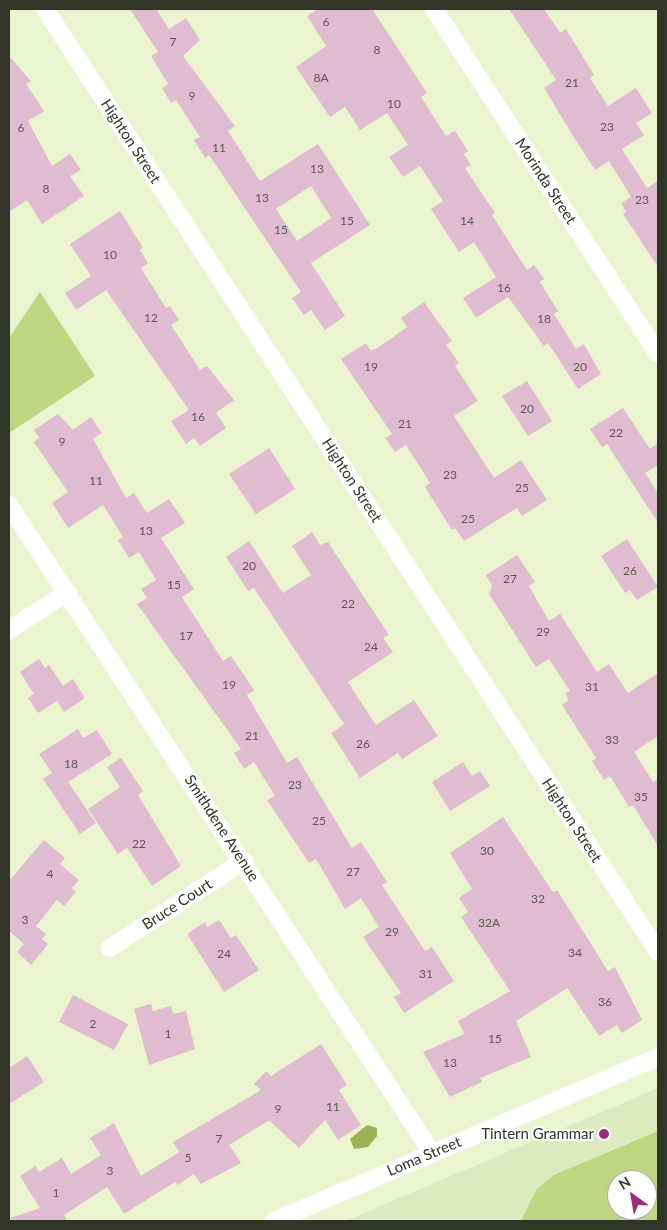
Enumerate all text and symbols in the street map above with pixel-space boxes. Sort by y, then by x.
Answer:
house number: 6 [323,15,329,29]
house number: 7 [170,35,176,49]
house number: 8 [374,43,380,57]
house number: 8A [313,71,329,85]
house number: 21 [565,76,579,90]
house number: 9 [189,89,195,103]
street label: Highton Street [97,96,165,186]
house number: 10 [387,97,401,111]
house number: 23 [600,120,614,134]
house number: 6 [18,121,24,135]
street label: Morinda Street [512,135,580,227]
house number: 11 [212,141,226,155]
house number: 13 [310,162,324,176]
house number: 8 [43,182,49,196]
house number: 13 [255,191,269,205]
house number: 23 [635,193,649,207]
house number: 15 [340,214,354,228]
house number: 14 [460,214,474,228]
house number: 15 [274,223,288,237]
house number: 10 [103,248,117,262]
house number: 16 [497,281,511,295]
house number: 12 [144,311,158,325]
house number: 18 [537,312,551,326]
house number: 19 [364,360,378,374]
house number: 20 [573,360,587,374]
house number: 20 [520,402,534,416]
house number: 16 [191,410,205,424]
house number: 21 [398,417,412,431]
house number: 22 [609,426,623,440]
house number: 9 [59,435,65,449]
street label: Highton Street [318,435,386,525]
house number: 23 [443,468,457,482]
house number: 11 [89,474,103,488]
house number: 25 [515,481,529,495]
house number: 25 [461,512,475,526]
house number: 13 [139,524,153,538]
house number: 20 [242,559,256,573]
house number: 26 [623,564,637,578]
house number: 27 [503,572,517,586]
house number: 15 [167,578,181,592]
house number: 22 [341,597,355,611]
house number: 29 [536,625,550,639]
house number: 17 [179,629,193,643]
house number: 24 [364,640,378,654]
house number: 19 [222,678,236,692]
house number: 31 [585,680,599,694]
house number: 21 [245,729,259,743]
house number: 33 [605,733,619,747]
house number: 26 [356,737,370,751]
house number: 18 [64,757,78,771]
street label: Smithdene Avenue [181,771,263,885]
street label: Highton Street [538,775,606,865]
house number: 23 [288,778,302,792]
house number: 35 [634,790,648,804]
house number: 25 [312,814,326,828]
house number: 22 [132,837,146,851]
house number: 30 [480,844,494,858]
house number: 27 [346,865,360,879]
house number: 4 [47,867,53,881]
street label: Bruce Court [139,875,215,933]
house number: 32 [531,892,545,906]
house number: 3 [22,913,28,927]
house number: 32A [478,916,500,930]
house number: 29 [385,925,399,939]
house number: 34 [568,946,582,960]
house number: 24 [217,947,231,961]
house number: 31 [419,967,433,981]
house number: 36 [598,995,612,1009]
house number: 2 [90,1017,96,1031]
house number: 1 [165,1027,171,1041]
house number: 15 [488,1032,502,1046]
house number: 13 [443,1056,457,1070]
house number: 11 [326,1100,340,1114]
house number: 9 [275,1102,281,1116]
place label: Tintern Grammar [481,1125,594,1143]
marker: Tintern Grammar [598,1128,610,1140]
house number: 7 [216,1132,222,1146]
street label: Loma Street [384,1132,464,1180]
house number: 5 [185,1151,191,1165]
house number: 3 [107,1164,113,1178]
north arrow [607,1170,657,1220]
text: N [615,1173,633,1193]
house number: 1 [53,1186,59,1200]

